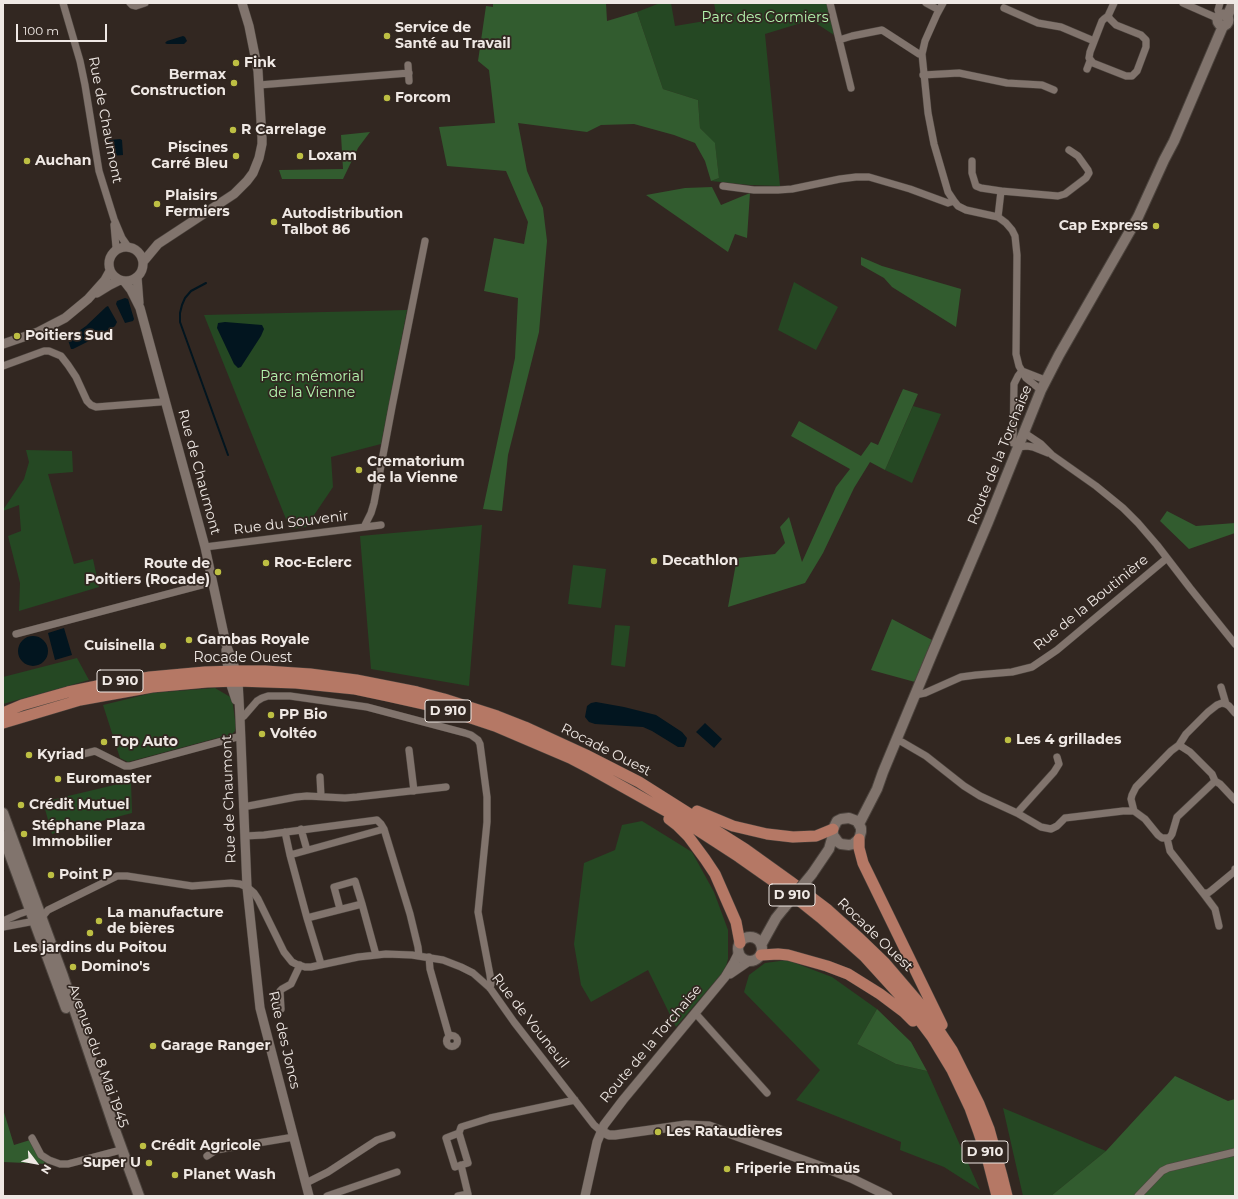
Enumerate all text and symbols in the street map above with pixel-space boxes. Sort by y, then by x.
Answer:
park label: Parc des Cormiers [702,10,828,26]
scale bar [18,16,109,42]
place label: Service de Santé au Travail [395,20,511,52]
text: 100 m [23,23,59,38]
marker: Service de Santé au Travail [382,31,392,41]
street label: Rue de Chaumont [84,55,126,185]
place label: Fink [244,55,276,71]
marker: Fink [231,58,241,68]
place label: Bermax Construction [131,67,226,100]
marker: Bermax Construction [229,78,239,88]
place label: Forcom [395,90,451,106]
marker: Forcom [382,93,392,103]
place label: R Carrelage [241,122,326,138]
marker: R Carrelage [228,125,238,135]
place label: Piscines Carré Bleu [151,140,228,172]
place label: Loxam [308,148,357,164]
marker: Piscines Carré Bleu [231,151,241,161]
marker: Loxam [295,151,305,161]
place label: Auchan [35,153,91,169]
marker: Auchan [22,156,32,166]
place label: Plaisirs Fermiers [165,188,230,220]
marker: Plaisirs Fermiers [152,199,162,209]
place label: Autodistribution Talbot 86 [282,206,403,238]
marker: Autodistribution Talbot 86 [269,217,279,227]
place label: Cap Express [1059,218,1148,234]
marker: Cap Express [1151,221,1161,231]
place label: Poitiers Sud [25,328,113,344]
marker: Poitiers Sud [12,331,22,341]
park label: Parc mémorial de la Vienne [260,369,364,402]
street label: Route de la Torchaise [964,383,1036,527]
street label: Rue de Chaumont [174,407,224,537]
place label: Crematorium de la Vienne [367,454,465,486]
marker: Crematorium de la Vienne [354,465,364,475]
street label: Rue du Souvenir [233,508,349,538]
street label: Rue de la Boutinière [1030,552,1152,654]
place label: Decathlon [662,553,738,569]
place label: Roc-Eclerc [274,555,352,571]
place label: Route de Poitiers (Rocade) [85,556,210,588]
marker: Decathlon [649,556,659,566]
marker: Roc-Eclerc [261,558,271,568]
marker: Route de Poitiers (Rocade) [213,567,223,577]
place label: Gambas Royale [197,632,310,648]
marker: Gambas Royale [184,635,194,645]
place label: Cuisinella [84,638,155,654]
marker: Cuisinella [158,641,168,651]
street label: Rocade Ouest [194,650,292,666]
road number: D 910 [97,670,143,692]
road number: D 910 [425,700,471,722]
place label: PP Bio [279,707,327,723]
marker: PP Bio [266,710,276,720]
street label: Rocade Ouest [558,720,654,780]
place label: Voltéo [270,726,317,742]
marker: Voltéo [257,729,267,739]
place label: Les 4 grillades [1016,732,1121,748]
place label: Top Auto [112,734,178,750]
street label: Rue de Chaumont [218,734,240,864]
marker: Les 4 grillades [1003,735,1013,745]
marker: Top Auto [99,737,109,747]
place label: Kyriad [37,747,84,763]
marker: Kyriad [24,750,34,760]
place label: Euromaster [66,771,152,787]
marker: Euromaster [53,774,63,784]
place label: Crédit Mutuel [29,797,130,813]
marker: Crédit Mutuel [16,800,26,810]
place label: Stéphane Plaza Immobilier [32,818,145,850]
marker: Stéphane Plaza Immobilier [19,829,29,839]
place label: Point P [59,867,112,883]
marker: Point P [46,870,56,880]
road number: D 910 [769,884,815,906]
street label: Rocade Ouest [834,895,916,975]
place label: La manufacture de bières [107,905,224,938]
marker: La manufacture de bières [94,916,104,926]
marker: Les jardins du Poitou [85,928,95,938]
place label: Les jardins du Poitou [13,940,167,956]
place label: Domino's [81,959,150,975]
marker: Domino's [68,962,78,972]
street label: Rue de Vouneuil [488,970,572,1072]
street label: Route de la Torchaise [597,981,705,1107]
street label: Avenue du 8 Mai 1945 [64,982,132,1130]
street label: Rue des Joncs [265,989,303,1091]
place label: Garage Ranger [161,1038,270,1054]
marker: Garage Ranger [148,1041,158,1051]
place label: Les Rataudières [666,1124,783,1140]
marker: Les Rataudières [653,1127,663,1137]
place label: Crédit Agricole [151,1138,261,1154]
marker: Crédit Agricole [138,1141,148,1151]
road number: D 910 [962,1141,1008,1163]
north arrow [16,1143,56,1183]
place label: Super U [83,1155,141,1171]
marker: Super U [144,1158,154,1168]
place label: Friperie Emmaüs [735,1161,860,1177]
text: N [38,1162,54,1177]
marker: Friperie Emmaüs [722,1164,732,1174]
place label: Planet Wash [183,1167,276,1183]
marker: Planet Wash [170,1170,180,1180]

